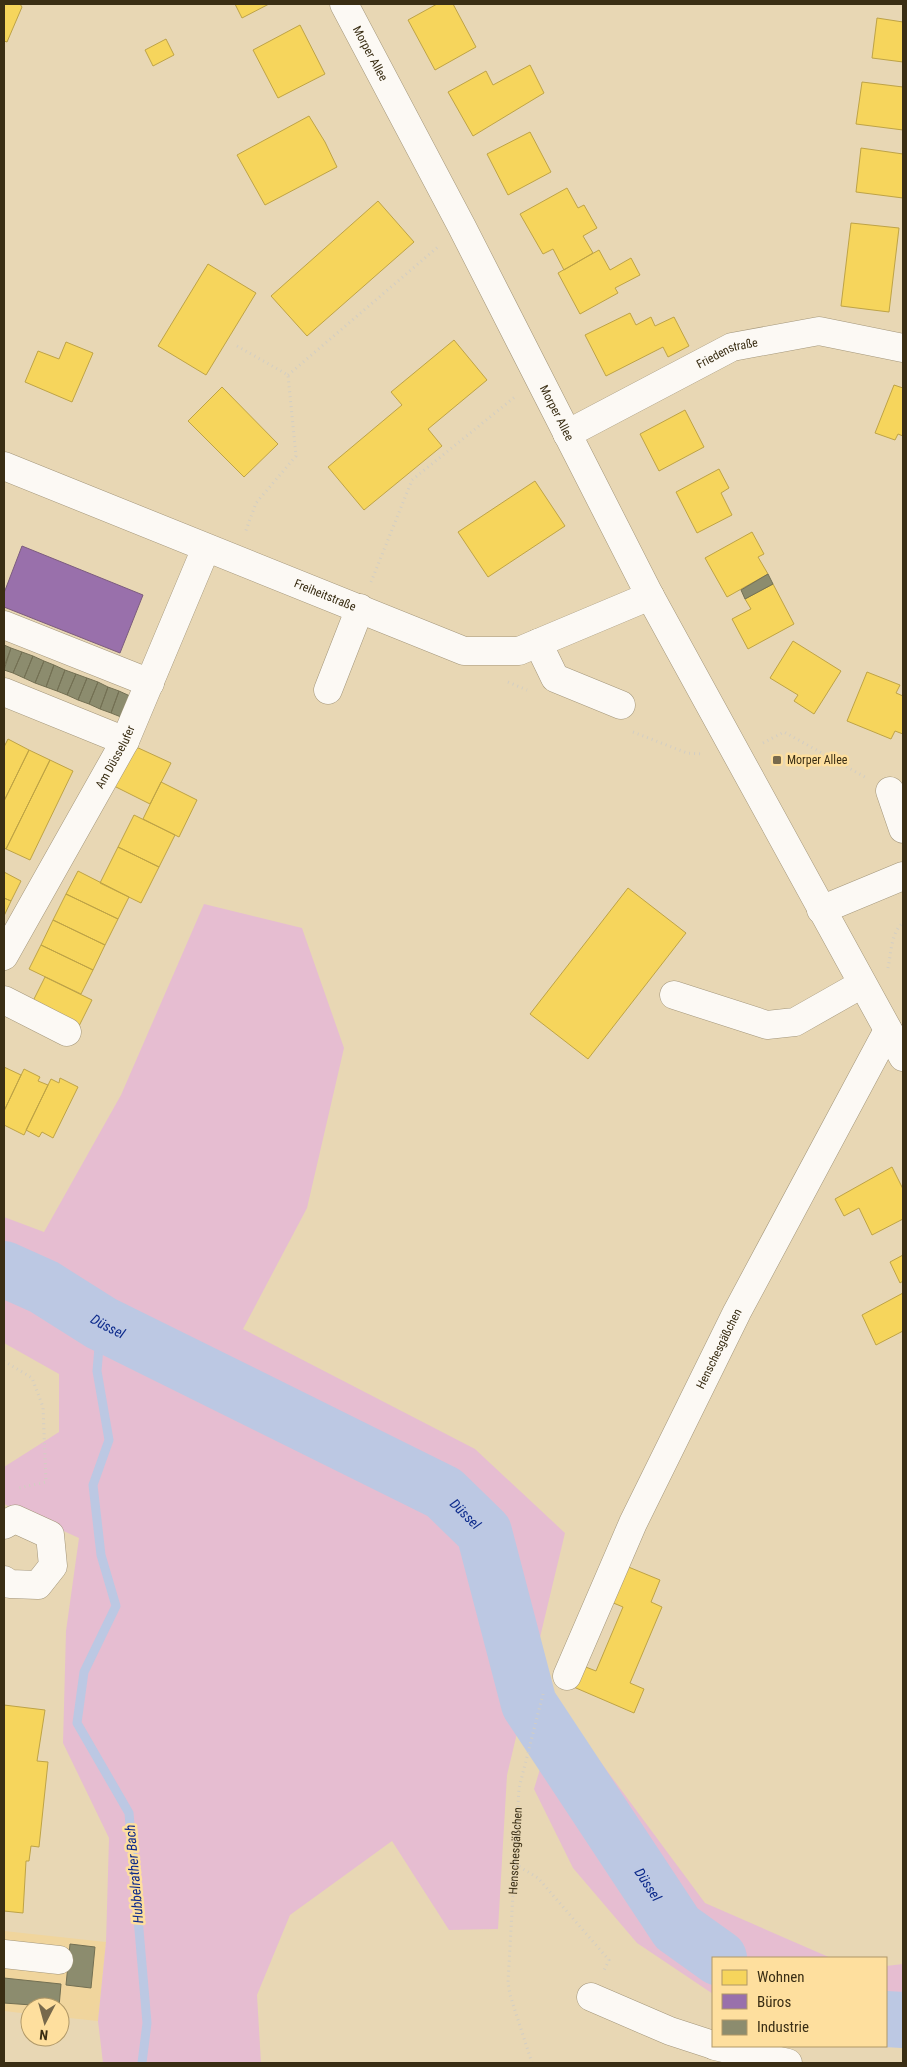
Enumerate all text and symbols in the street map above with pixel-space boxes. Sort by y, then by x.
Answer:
street label: Morper Allee [350,24,391,84]
street label: Friedenstraße [694,335,759,371]
street label: Morper Allee [537,383,577,443]
street label: Freiheitstraße [292,576,358,614]
street label: Am Düsselufer [93,723,138,791]
place label: Morper Allee [787,753,848,767]
marker: Morper Allee [771,754,783,766]
street label: Henschesgäßchen [693,1306,745,1391]
water label: Düssel [88,1311,128,1342]
water label: Düssel [447,1495,485,1533]
street label: Henschesgäßchen [506,1807,525,1895]
water label: Hubbelrather Bach [122,1824,146,1924]
water label: Düssel [632,1865,665,1905]
legend [712,1957,887,2047]
text: Wohnen [757,1968,805,1986]
text: Büros [757,1993,791,2011]
north arrow [20,1997,70,2047]
text: Industrie [757,2018,809,2036]
text: N [39,2027,49,2043]

